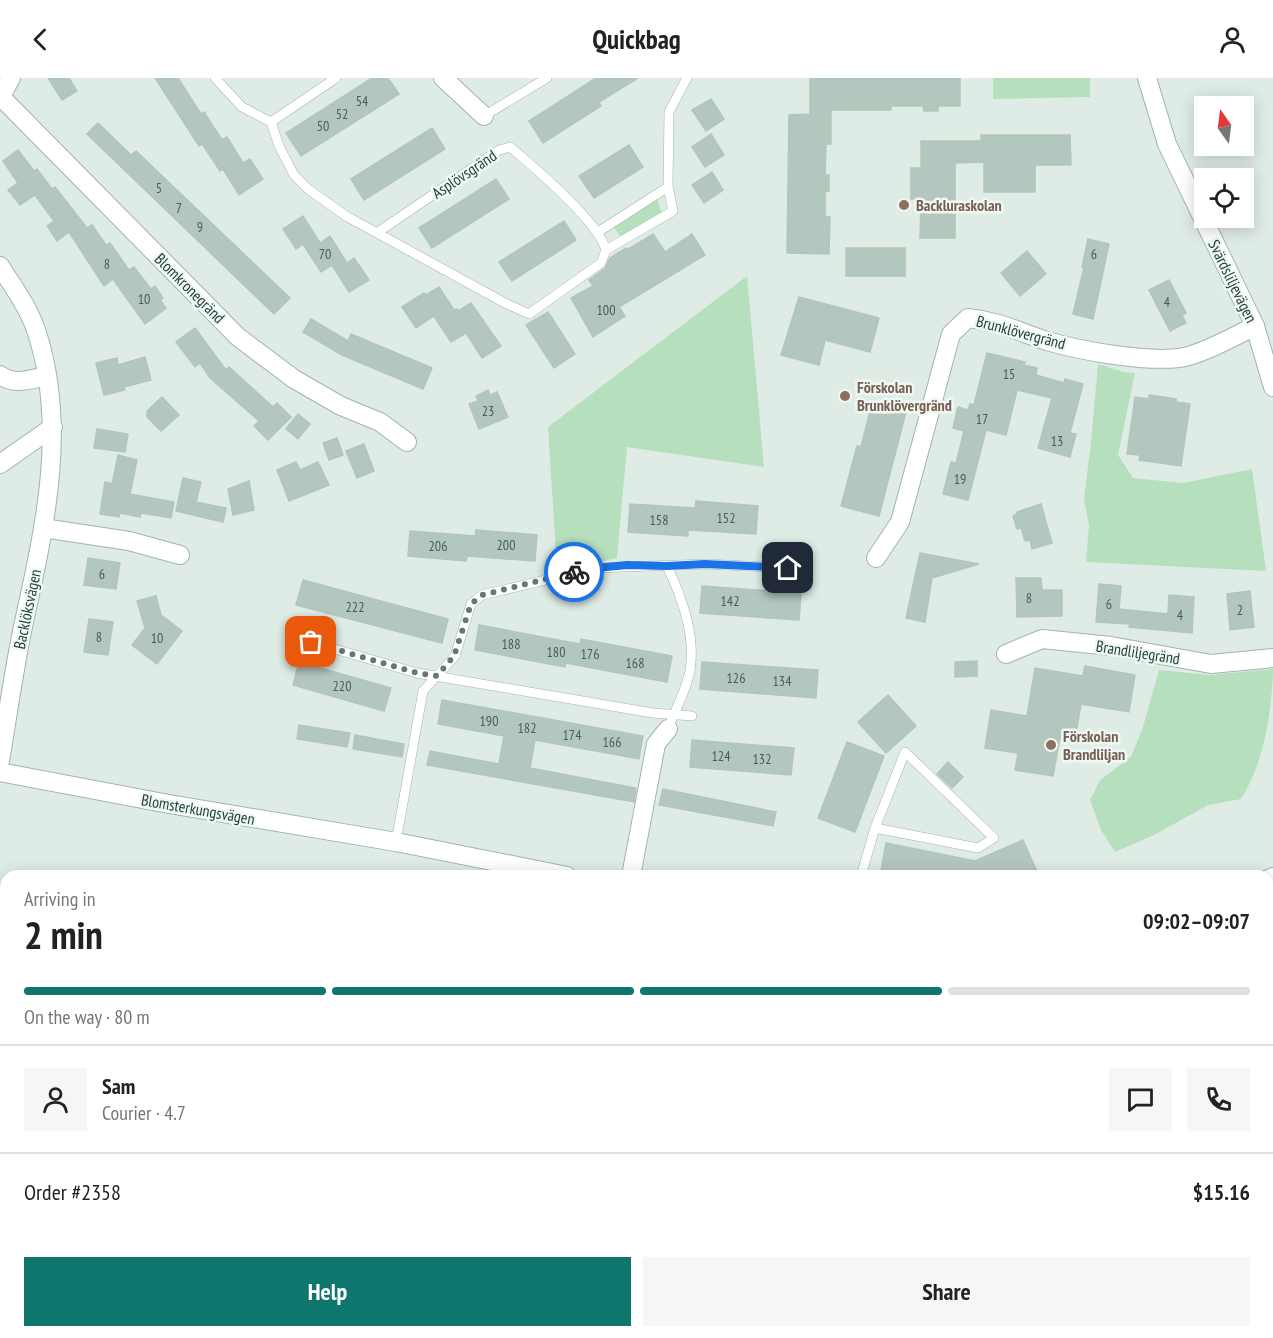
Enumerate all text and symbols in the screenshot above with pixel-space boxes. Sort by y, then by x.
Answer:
text: Quickbag [592,22,681,56]
icon: back [24,23,57,56]
icon: person [1216,23,1249,56]
house number: 54 [356,92,369,110]
north arrow [1194,96,1254,156]
map controls [1194,96,1254,228]
house number: 52 [336,105,348,123]
house number: 50 [317,117,329,135]
street label: Asplövsgränd [428,145,500,203]
button: locate [1194,168,1254,228]
house number: 5 [156,179,162,197]
place label: Backluraskolan [916,195,1002,215]
marker: Backluraskolan [897,198,911,212]
house number: 7 [176,199,182,217]
house number: 9 [197,218,203,236]
street label: Svärdsliljevägen [1204,236,1262,326]
house number: 70 [319,245,331,263]
house number: 6 [1091,245,1097,263]
street label: Blomkronegränd [151,249,229,327]
house number: 8 [104,255,110,273]
house number: 10 [138,290,150,308]
house number: 4 [1164,293,1171,311]
house number: 100 [597,301,615,319]
street label: Brunklövergränd [974,311,1068,354]
house number: 15 [1003,365,1015,383]
place label: Förskolan Brunklövergränd [857,377,952,415]
marker: Förskolan Brunklövergränd [838,389,852,403]
house number: 23 [482,402,494,420]
house number: 17 [976,410,988,428]
house number: 13 [1051,432,1063,450]
house number: 19 [954,470,966,488]
house number: 152 [717,509,735,527]
house number: 158 [650,511,668,529]
house number: 200 [497,536,515,554]
house number: 206 [429,537,447,555]
courier [544,542,604,602]
pin [762,542,813,593]
icon: home [771,551,804,584]
icon: bike [558,556,591,589]
house number: 6 [99,565,105,583]
street label: Backlöksvägen [9,567,45,651]
house number: 8 [1026,589,1032,607]
house number: 142 [721,592,739,610]
house number: 6 [1106,595,1112,613]
house number: 222 [346,598,364,616]
house number: 2 [1237,601,1243,619]
house number: 4 [1177,606,1184,624]
pin [285,616,336,667]
icon: bag [294,625,327,658]
house number: 8 [96,628,102,646]
house number: 10 [151,629,163,647]
house number: 188 [502,635,520,653]
street label: Brandliljegränd [1095,635,1181,669]
house number: 180 [547,643,565,661]
house number: 176 [581,645,599,663]
house number: 168 [626,654,644,672]
house number: 126 [727,669,745,687]
house number: 134 [773,672,792,690]
house number: 220 [333,677,351,695]
house number: 190 [480,712,498,730]
house number: 182 [518,719,536,737]
house number: 174 [563,726,582,744]
place label: Förskolan Brandliljan [1063,726,1125,764]
house number: 166 [603,733,621,751]
marker: Förskolan Brandliljan [1044,738,1058,752]
house number: 124 [712,747,731,765]
house number: 132 [753,750,771,768]
street label: Blomsterkungsvägen [140,789,256,829]
text: Arriving in [24,886,96,912]
text: 09:02–09:07 [1143,907,1250,935]
text: 2 min [24,909,103,960]
text: On the way · 80 m [24,1004,150,1030]
button: person [24,1068,87,1131]
button: chat [1109,1068,1172,1131]
button: phone [1187,1068,1250,1131]
text: Sam [102,1072,135,1100]
text: Courier · 4.7 [102,1100,186,1126]
text: Order #2358 [24,1178,121,1206]
text: $15.16 [1193,1178,1250,1206]
button: Help [24,1257,631,1326]
button: Share [643,1257,1250,1326]

